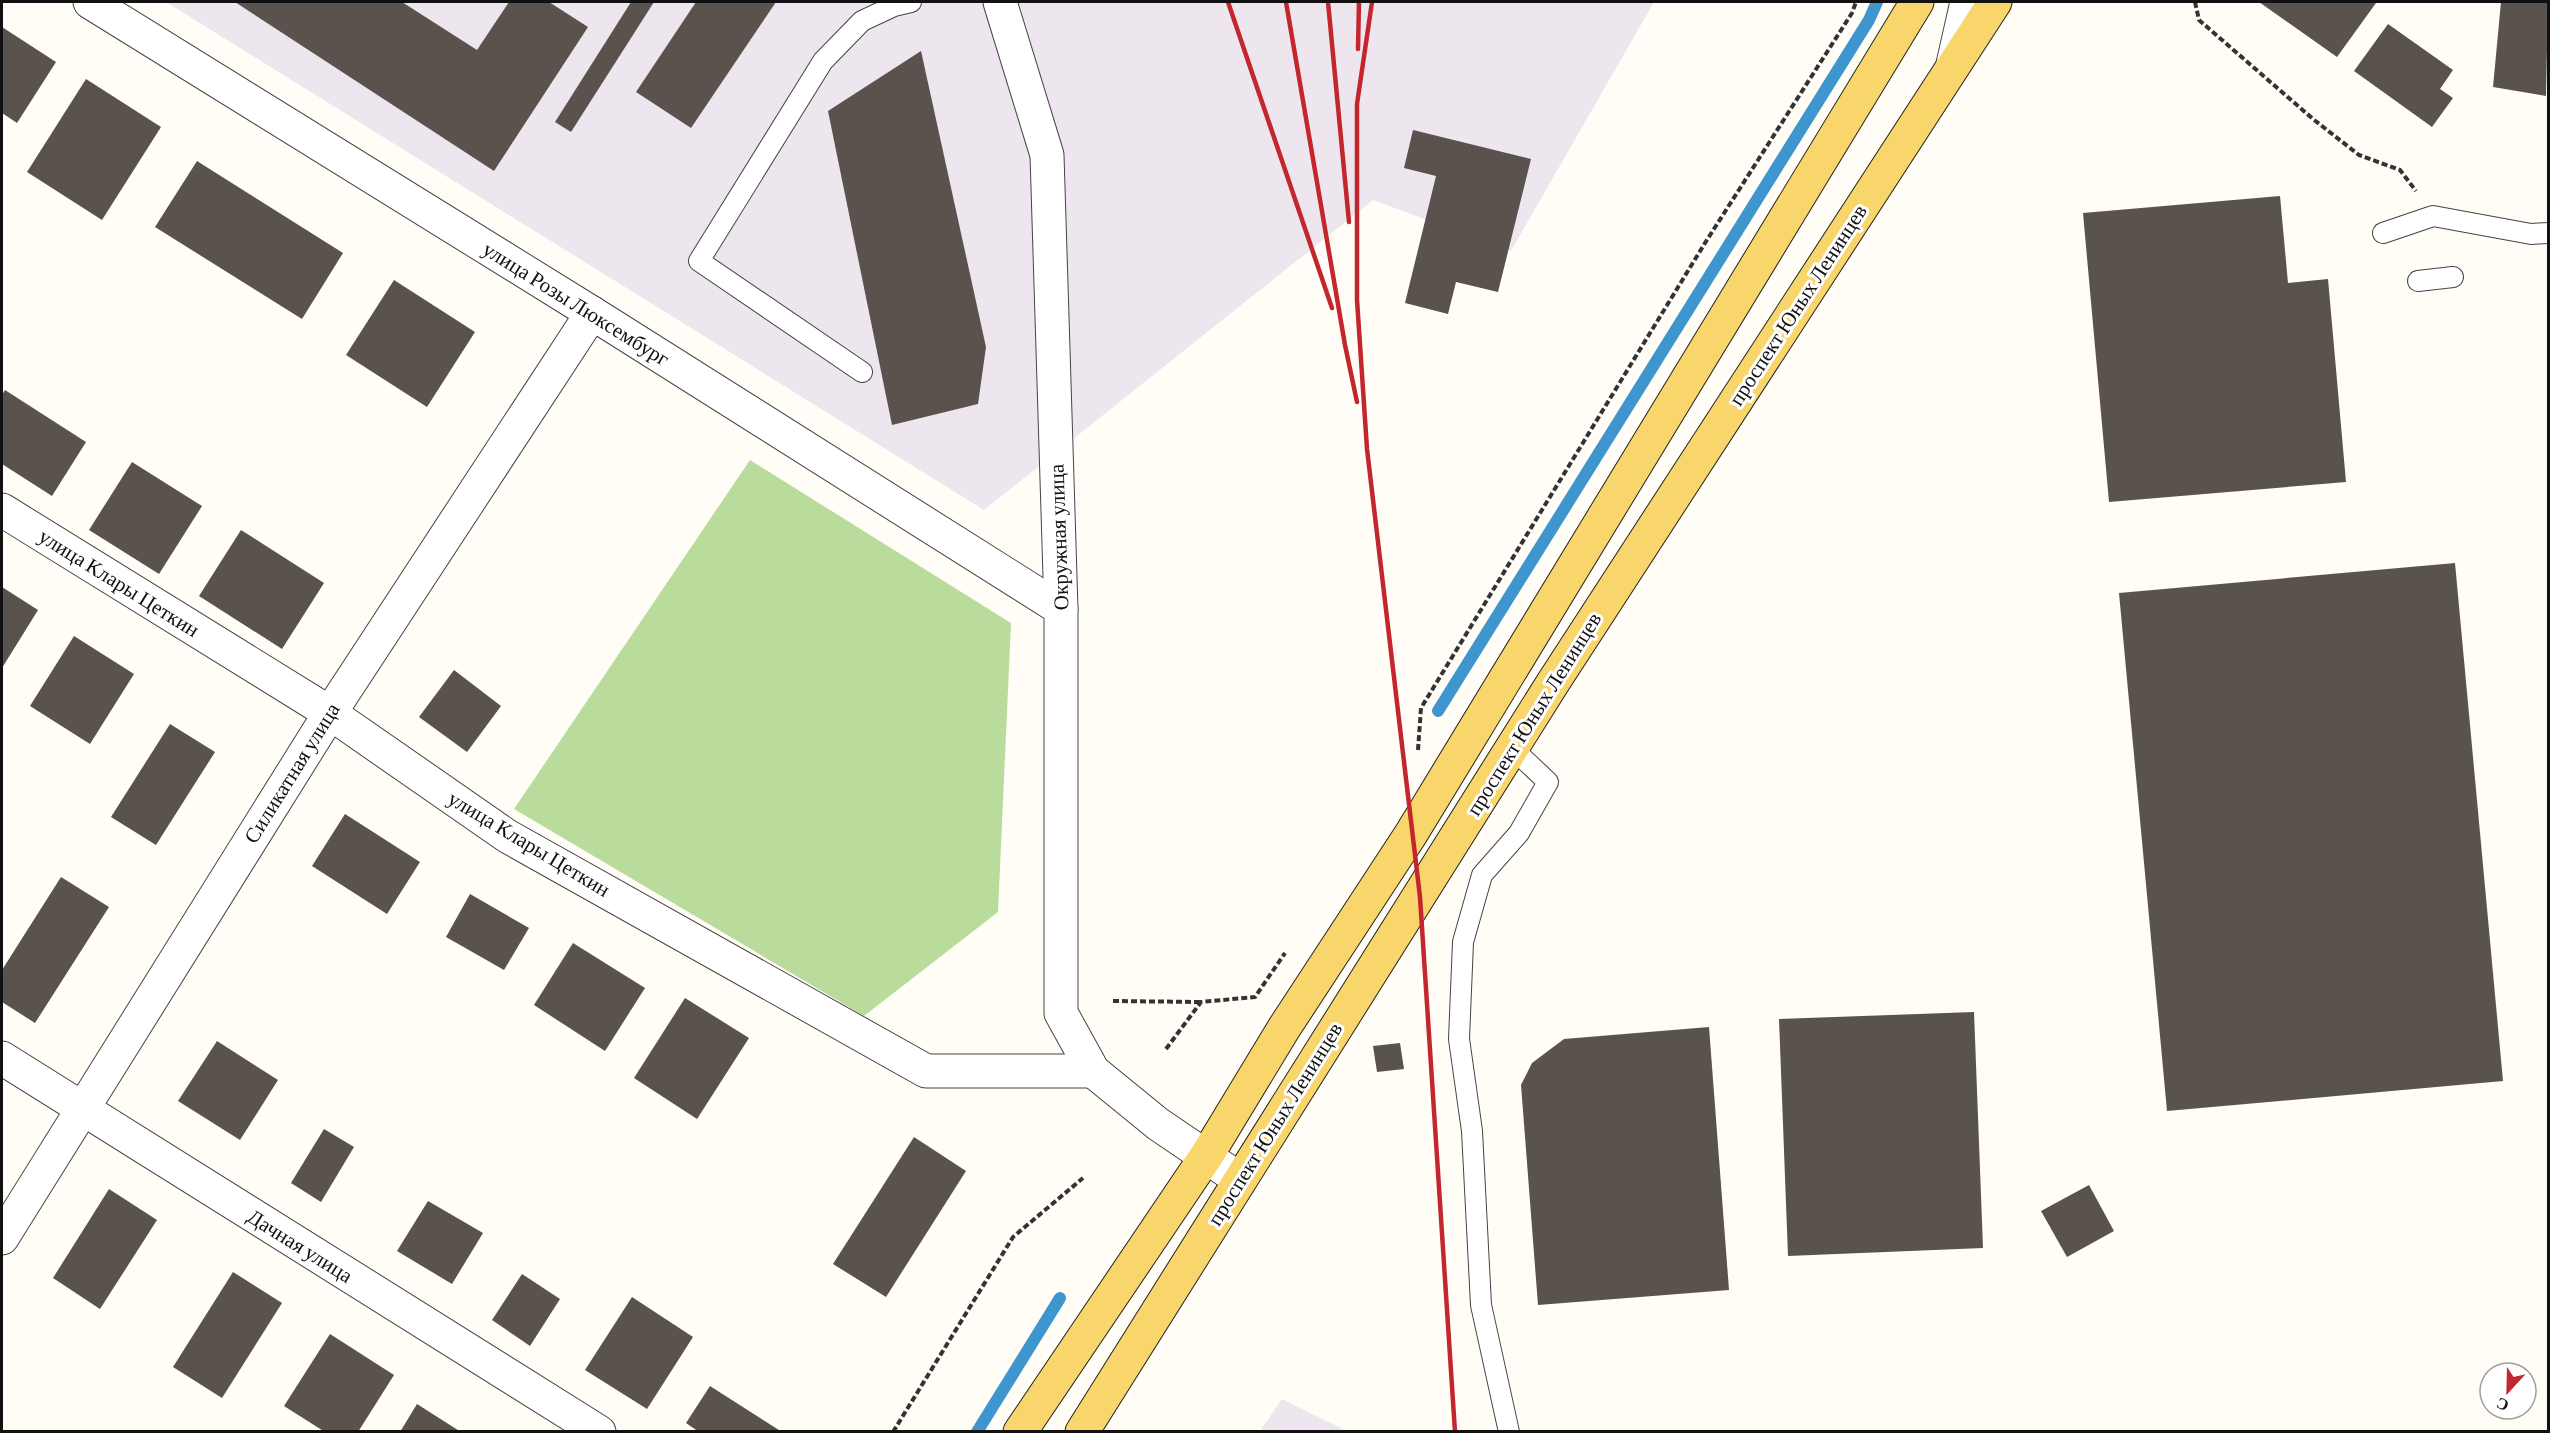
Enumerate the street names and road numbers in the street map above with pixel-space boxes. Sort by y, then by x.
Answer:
street label: проспект Юных Ленинцев [1724,200,1872,410]
street label: улица Розы Люксембург [478,237,674,371]
street label: Окружная улица [1044,463,1074,611]
street label: улица Клары Цеткин [34,524,204,642]
street label: проспект Юных Ленинцев [1462,608,1606,820]
street label: Силикатная улица [239,698,345,848]
street label: улица Клары Цеткин [444,786,614,902]
street label: проспект Юных Ленинцев [1203,1018,1347,1230]
street label: Дачная улица [243,1204,358,1288]

